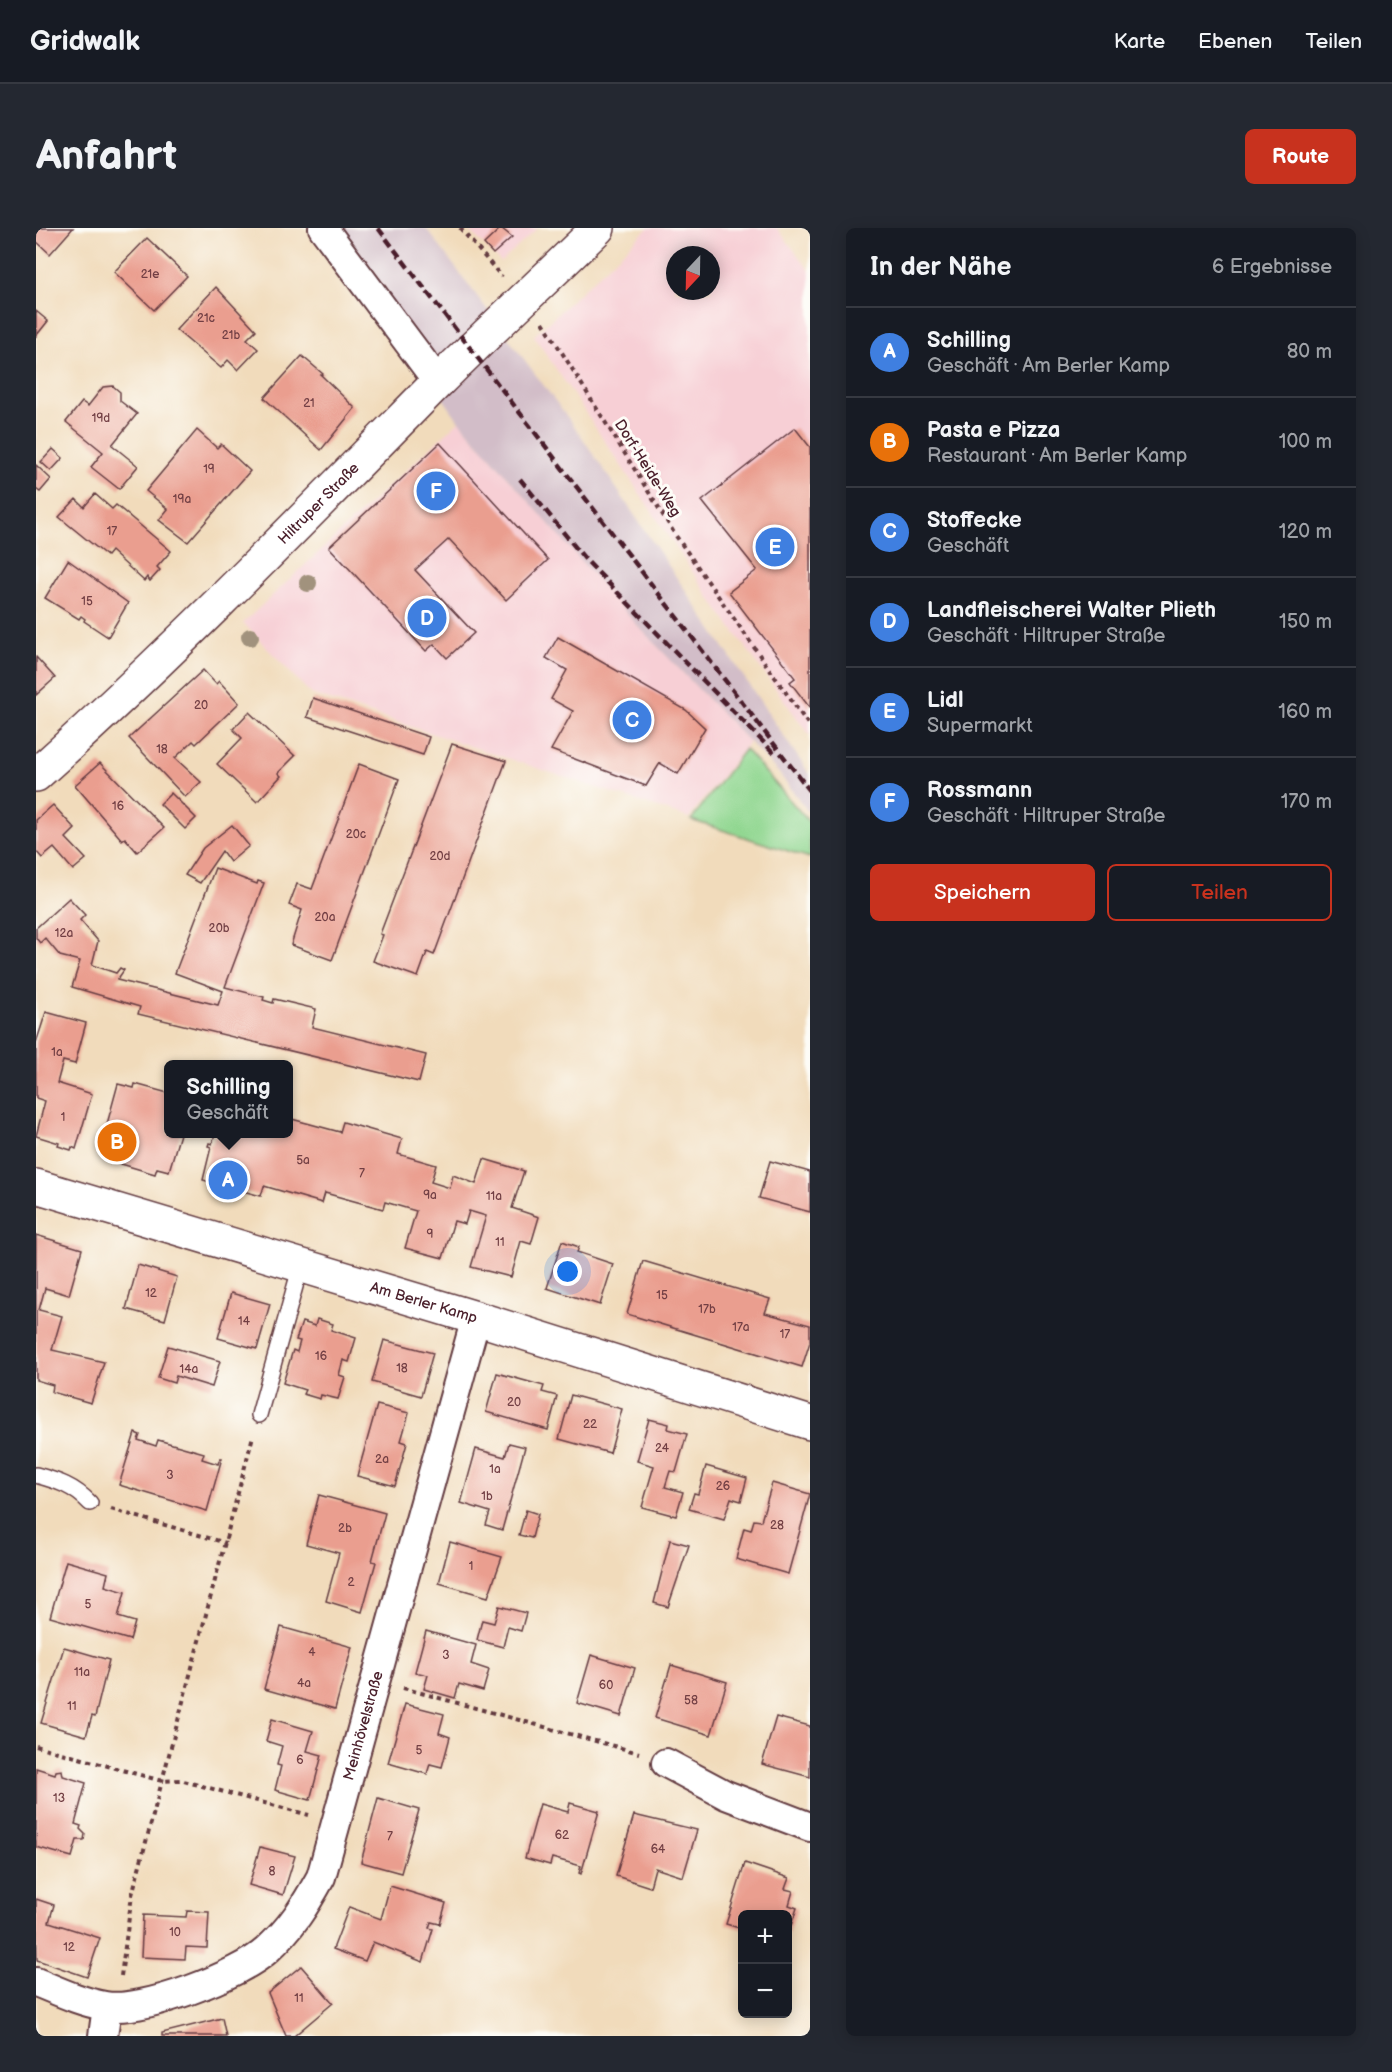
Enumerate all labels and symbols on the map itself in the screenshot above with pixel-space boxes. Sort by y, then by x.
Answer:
north arrow [666,246,720,300]
house number: 21e [141,267,159,282]
house number: 21c [197,311,215,326]
house number: 21b [222,328,240,343]
house number: 21 [303,396,315,411]
house number: 19d [92,411,110,426]
street label: Dorf-Heide-Weg [610,416,685,520]
street label: Hiltruper Straße [274,459,363,549]
house number: 19 [203,462,215,477]
pin: F [416,468,456,514]
house number: 19a [173,492,191,507]
house number: 17 [107,524,117,539]
pin: E [756,524,794,570]
house number: 15 [81,594,93,609]
pin: D [408,596,446,640]
house number: 20 [194,698,208,713]
pin: C [612,698,652,742]
house number: 18 [156,742,168,757]
house number: 16 [112,799,124,814]
house number: 20c [346,827,366,842]
house number: 20d [429,849,451,864]
house number: 20a [315,910,336,925]
house number: 20b [209,921,230,936]
house number: 12a [55,926,73,941]
house number: 1a [51,1045,63,1060]
house number: 1 [61,1110,65,1125]
pin: B [98,1120,136,1164]
house number: 5a [296,1153,310,1168]
pin: A [208,1158,248,1202]
house number: 7 [359,1166,365,1181]
house number: 9a [423,1188,437,1203]
house number: 11a [486,1189,502,1204]
house number: 9 [427,1227,434,1242]
house number: 11 [495,1235,505,1250]
your location [553,1257,582,1286]
street label: Am Berler Kamp [368,1278,480,1328]
house number: 12 [145,1286,157,1301]
house number: 15 [656,1288,668,1303]
house number: 17b [698,1302,716,1317]
house number: 14 [238,1314,251,1329]
house number: 17a [732,1320,750,1335]
house number: 17 [780,1327,790,1342]
house number: 16 [315,1349,327,1364]
house number: 18 [396,1361,408,1376]
house number: 14a [180,1362,199,1377]
house number: 20 [507,1395,521,1410]
house number: 22 [583,1417,597,1432]
house number: 24 [655,1441,670,1456]
house number: 2a [375,1452,389,1467]
house number: 1a [489,1462,501,1477]
house number: 3 [166,1468,174,1483]
house number: 26 [716,1479,730,1494]
house number: 1b [481,1489,493,1504]
house number: 28 [770,1518,784,1533]
house number: 2b [338,1521,352,1536]
house number: 1 [469,1559,473,1574]
house number: 2 [347,1575,355,1590]
house number: 5 [85,1597,92,1612]
house number: 4 [308,1645,316,1660]
house number: 3 [442,1648,450,1663]
house number: 11a [74,1665,90,1680]
street label: Meinhövelstraße [339,1669,388,1783]
house number: 4a [297,1676,311,1691]
house number: 60 [599,1678,613,1693]
house number: 58 [684,1693,698,1708]
house number: 11 [67,1699,77,1714]
house number: 5 [416,1743,423,1758]
house number: 6 [296,1753,304,1768]
house number: 13 [53,1791,65,1806]
house number: 62 [555,1828,569,1843]
house number: 7 [387,1829,393,1844]
house number: 64 [651,1842,666,1857]
house number: 8 [269,1864,276,1879]
house number: 10 [169,1925,181,1940]
house number: 12 [63,1940,75,1955]
house number: 11 [294,1991,304,2006]

